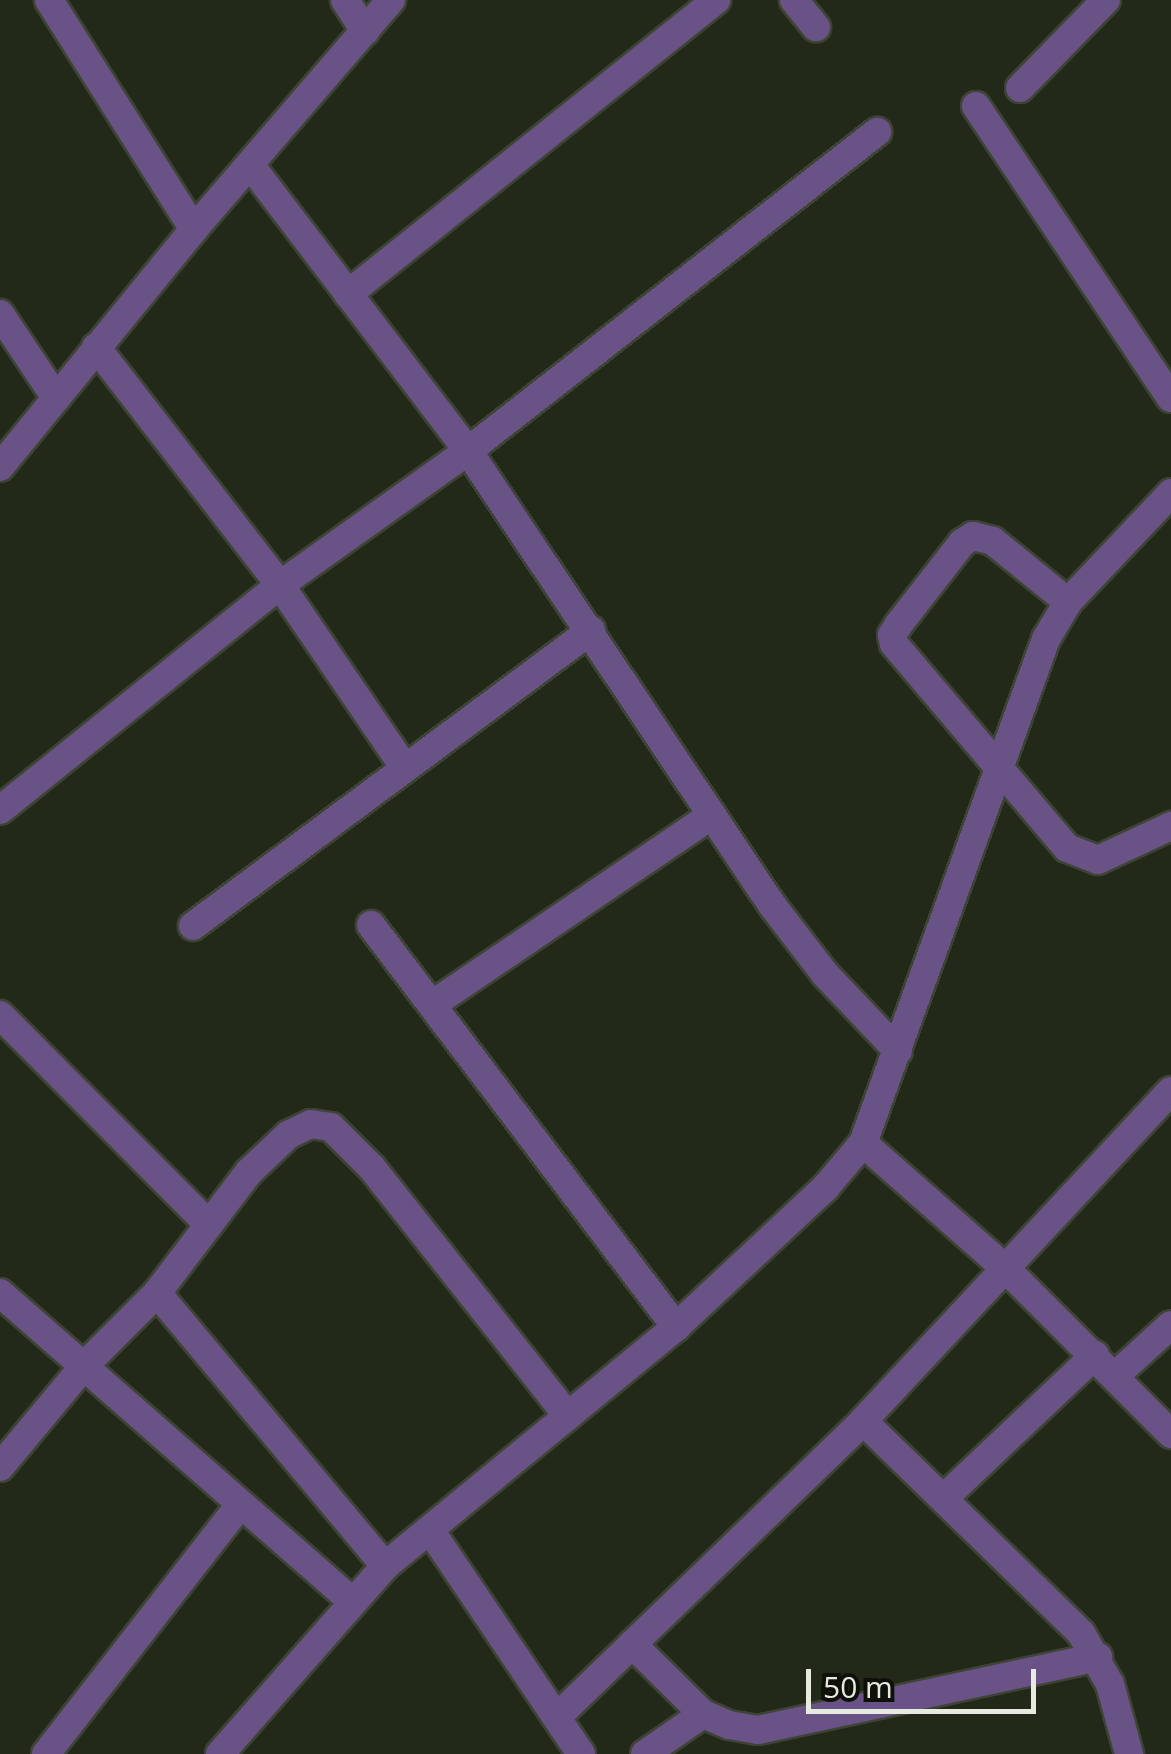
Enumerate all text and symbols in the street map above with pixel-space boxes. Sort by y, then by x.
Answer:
scale bar [811,1649,1041,1711]
text: 50 m [823,1666,893,1707]

